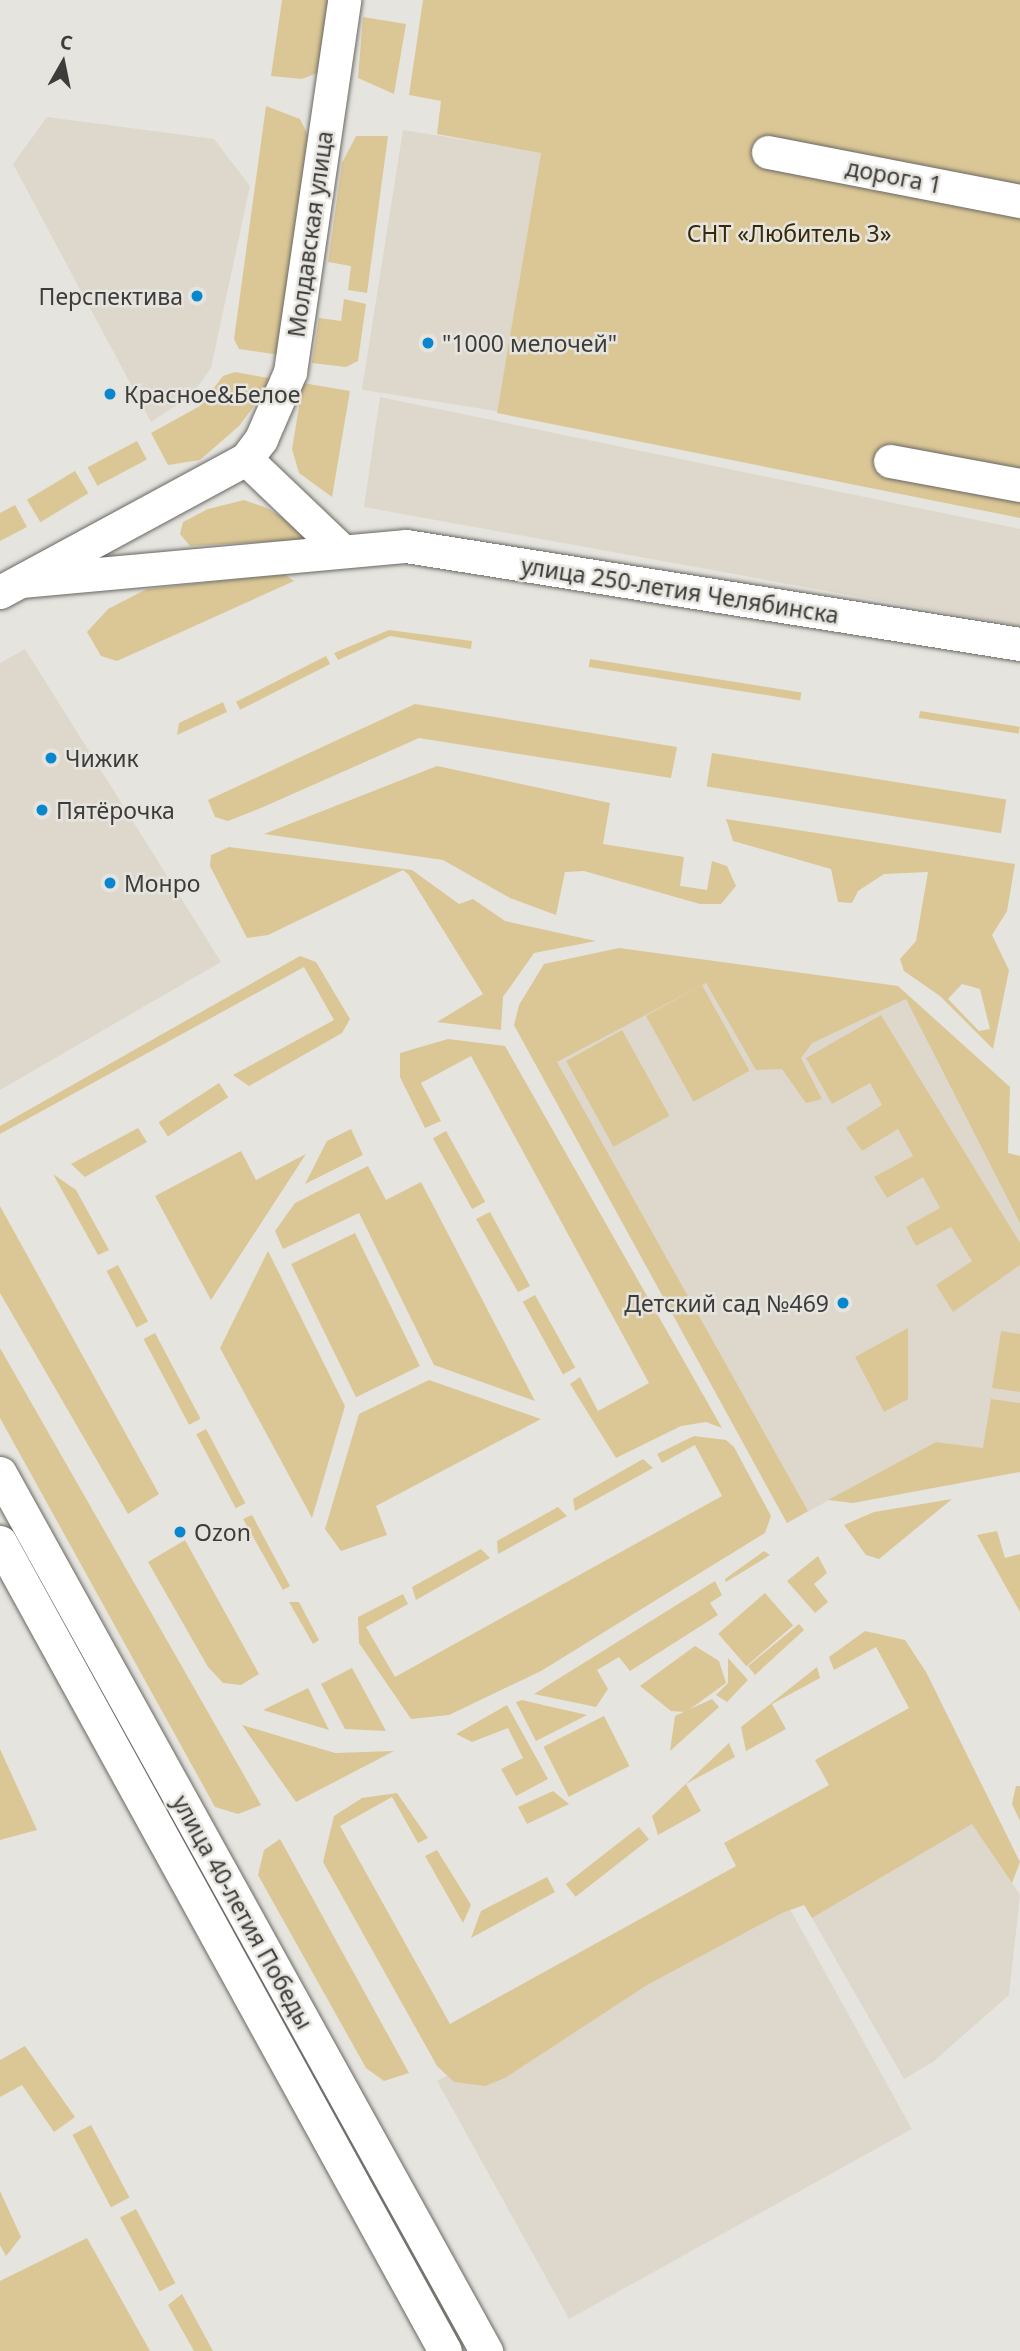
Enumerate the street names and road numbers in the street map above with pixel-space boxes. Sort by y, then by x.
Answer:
street label: Молдавская улица [282,129,338,339]
street label: дорога 1 [844,153,944,199]
street label: улица 250-летия Челябинска [519,551,841,629]
street label: улица 40-летия Победы [167,1790,319,2034]

